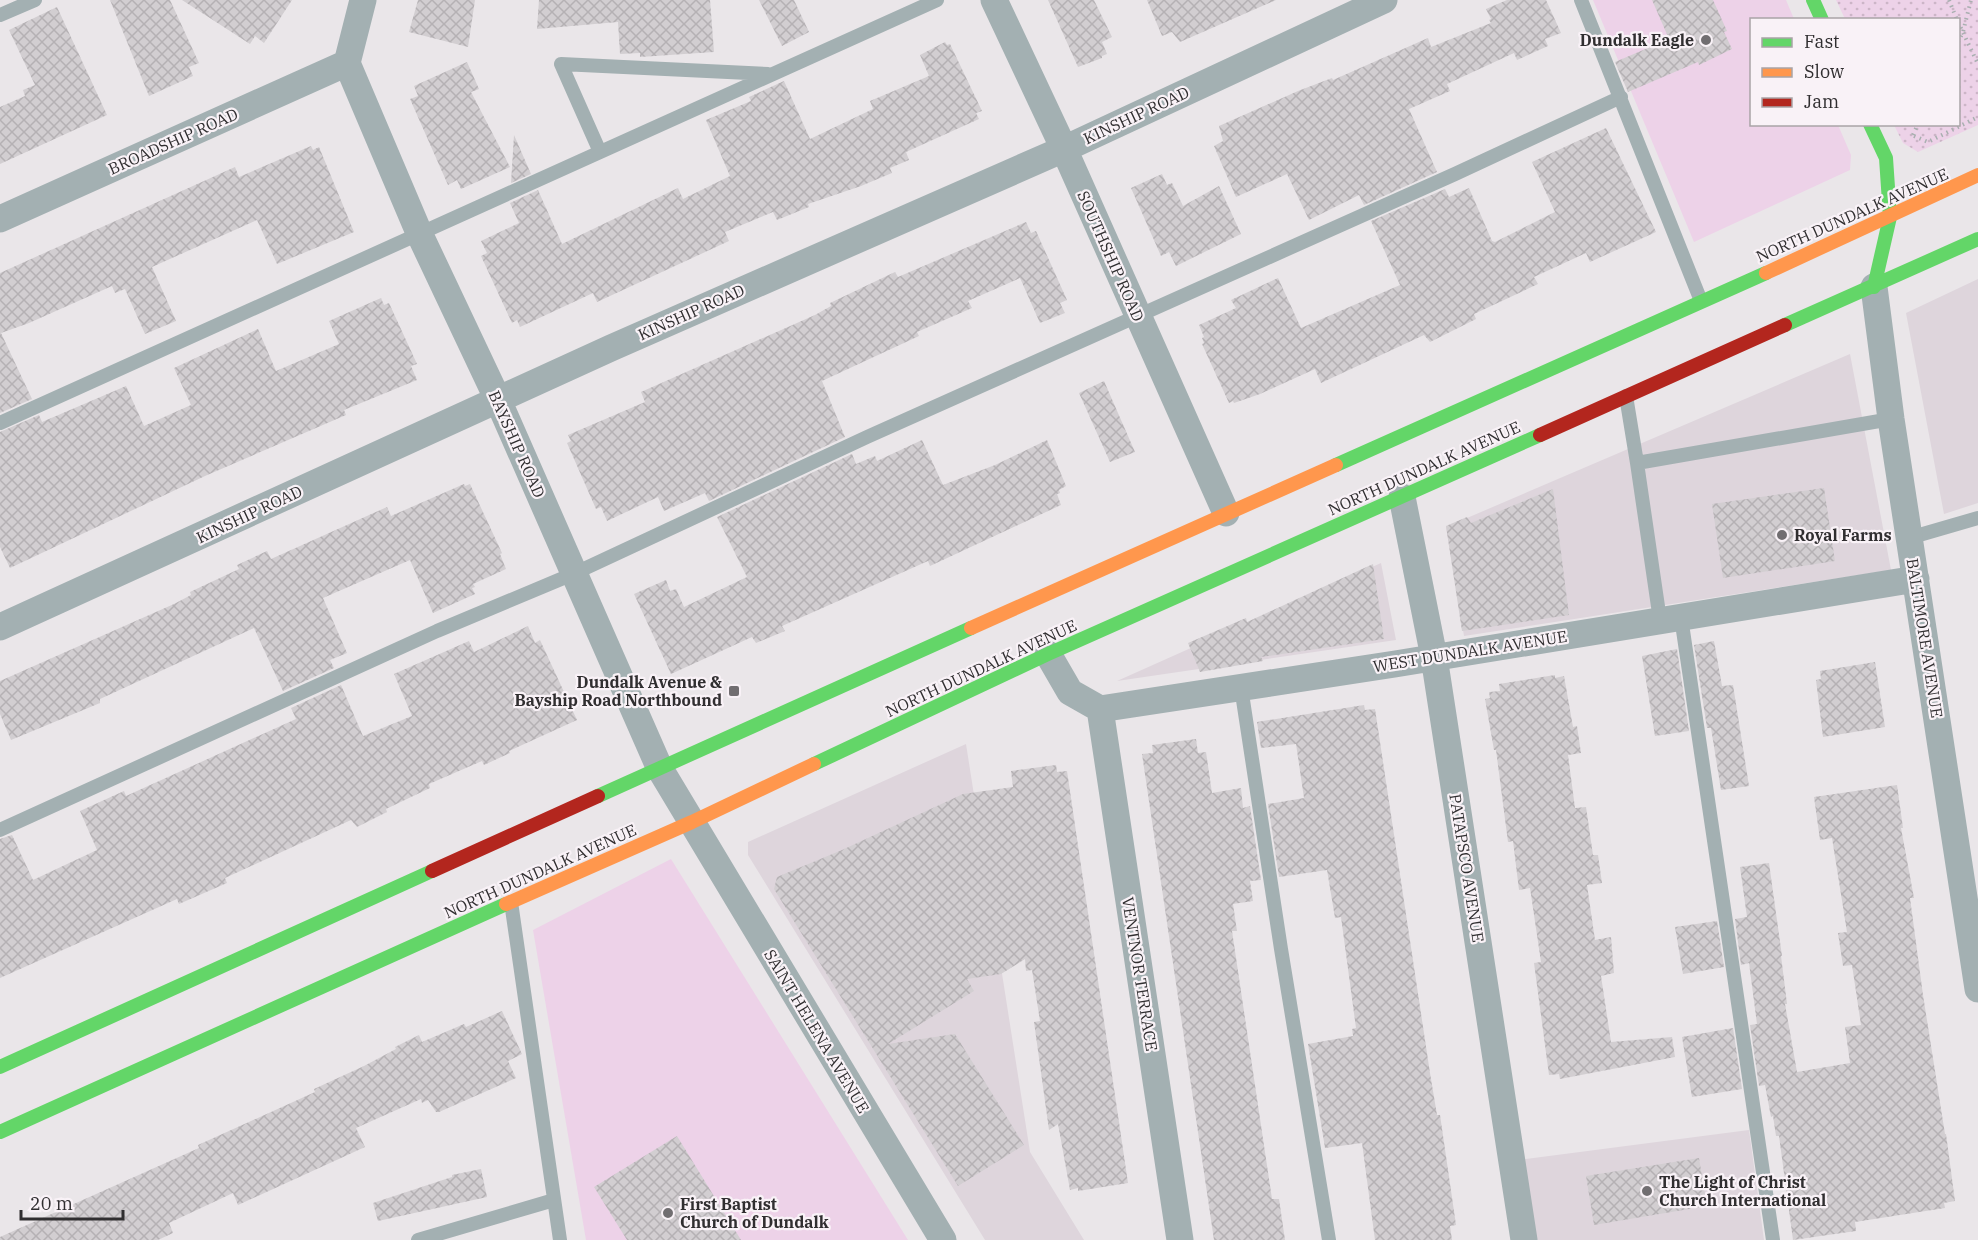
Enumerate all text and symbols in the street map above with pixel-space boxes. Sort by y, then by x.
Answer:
legend [1750,18,1960,126]
place label: Dundalk Eagle [1580,30,1694,50]
text: Fast [1804,30,1839,53]
marker: Dundalk Eagle [1699,33,1713,47]
text: Slow [1804,60,1844,83]
street label: KINSHIP ROAD [1080,82,1192,148]
text: Jam [1804,90,1839,113]
street label: BROADSHIP ROAD [105,103,241,179]
street label: NORTH DUNDALK AVENUE [1753,163,1951,267]
street label: SOUTHSHIP ROAD [1073,188,1149,324]
street label: KINSHIP ROAD [635,280,747,344]
street label: BAYSHIP ROAD [484,387,550,501]
street label: NORTH DUNDALK AVENUE [1325,416,1523,520]
street label: KINSHIP ROAD [193,481,305,547]
place label: Royal Farms [1794,525,1892,545]
marker: Royal Farms [1775,528,1789,542]
street label: BALTIMORE AVENUE [1902,557,1948,719]
street label: NORTH DUNDALK AVENUE [882,615,1080,721]
street label: WEST DUNDALK AVENUE [1371,626,1569,676]
place label: Dundalk Avenue & Bayship Road Northbound [515,672,722,710]
marker: Dundalk Avenue & Bayship Road Northbound [727,684,741,698]
street label: PATAPSCO AVENUE [1445,792,1489,944]
street label: NORTH DUNDALK AVENUE [441,819,639,923]
street label: VENTNOR TERRACE [1118,896,1162,1052]
street label: SAINT HELENA AVENUE [760,946,874,1116]
place label: The Light of Christ Church International [1659,1172,1826,1210]
scale bar [21,1183,123,1221]
marker: The Light of Christ Church International [1640,1184,1654,1198]
text: 20 m [30,1192,73,1215]
place label: First Baptist Church of Dundalk [680,1194,829,1232]
marker: First Baptist Church of Dundalk [661,1206,675,1220]

